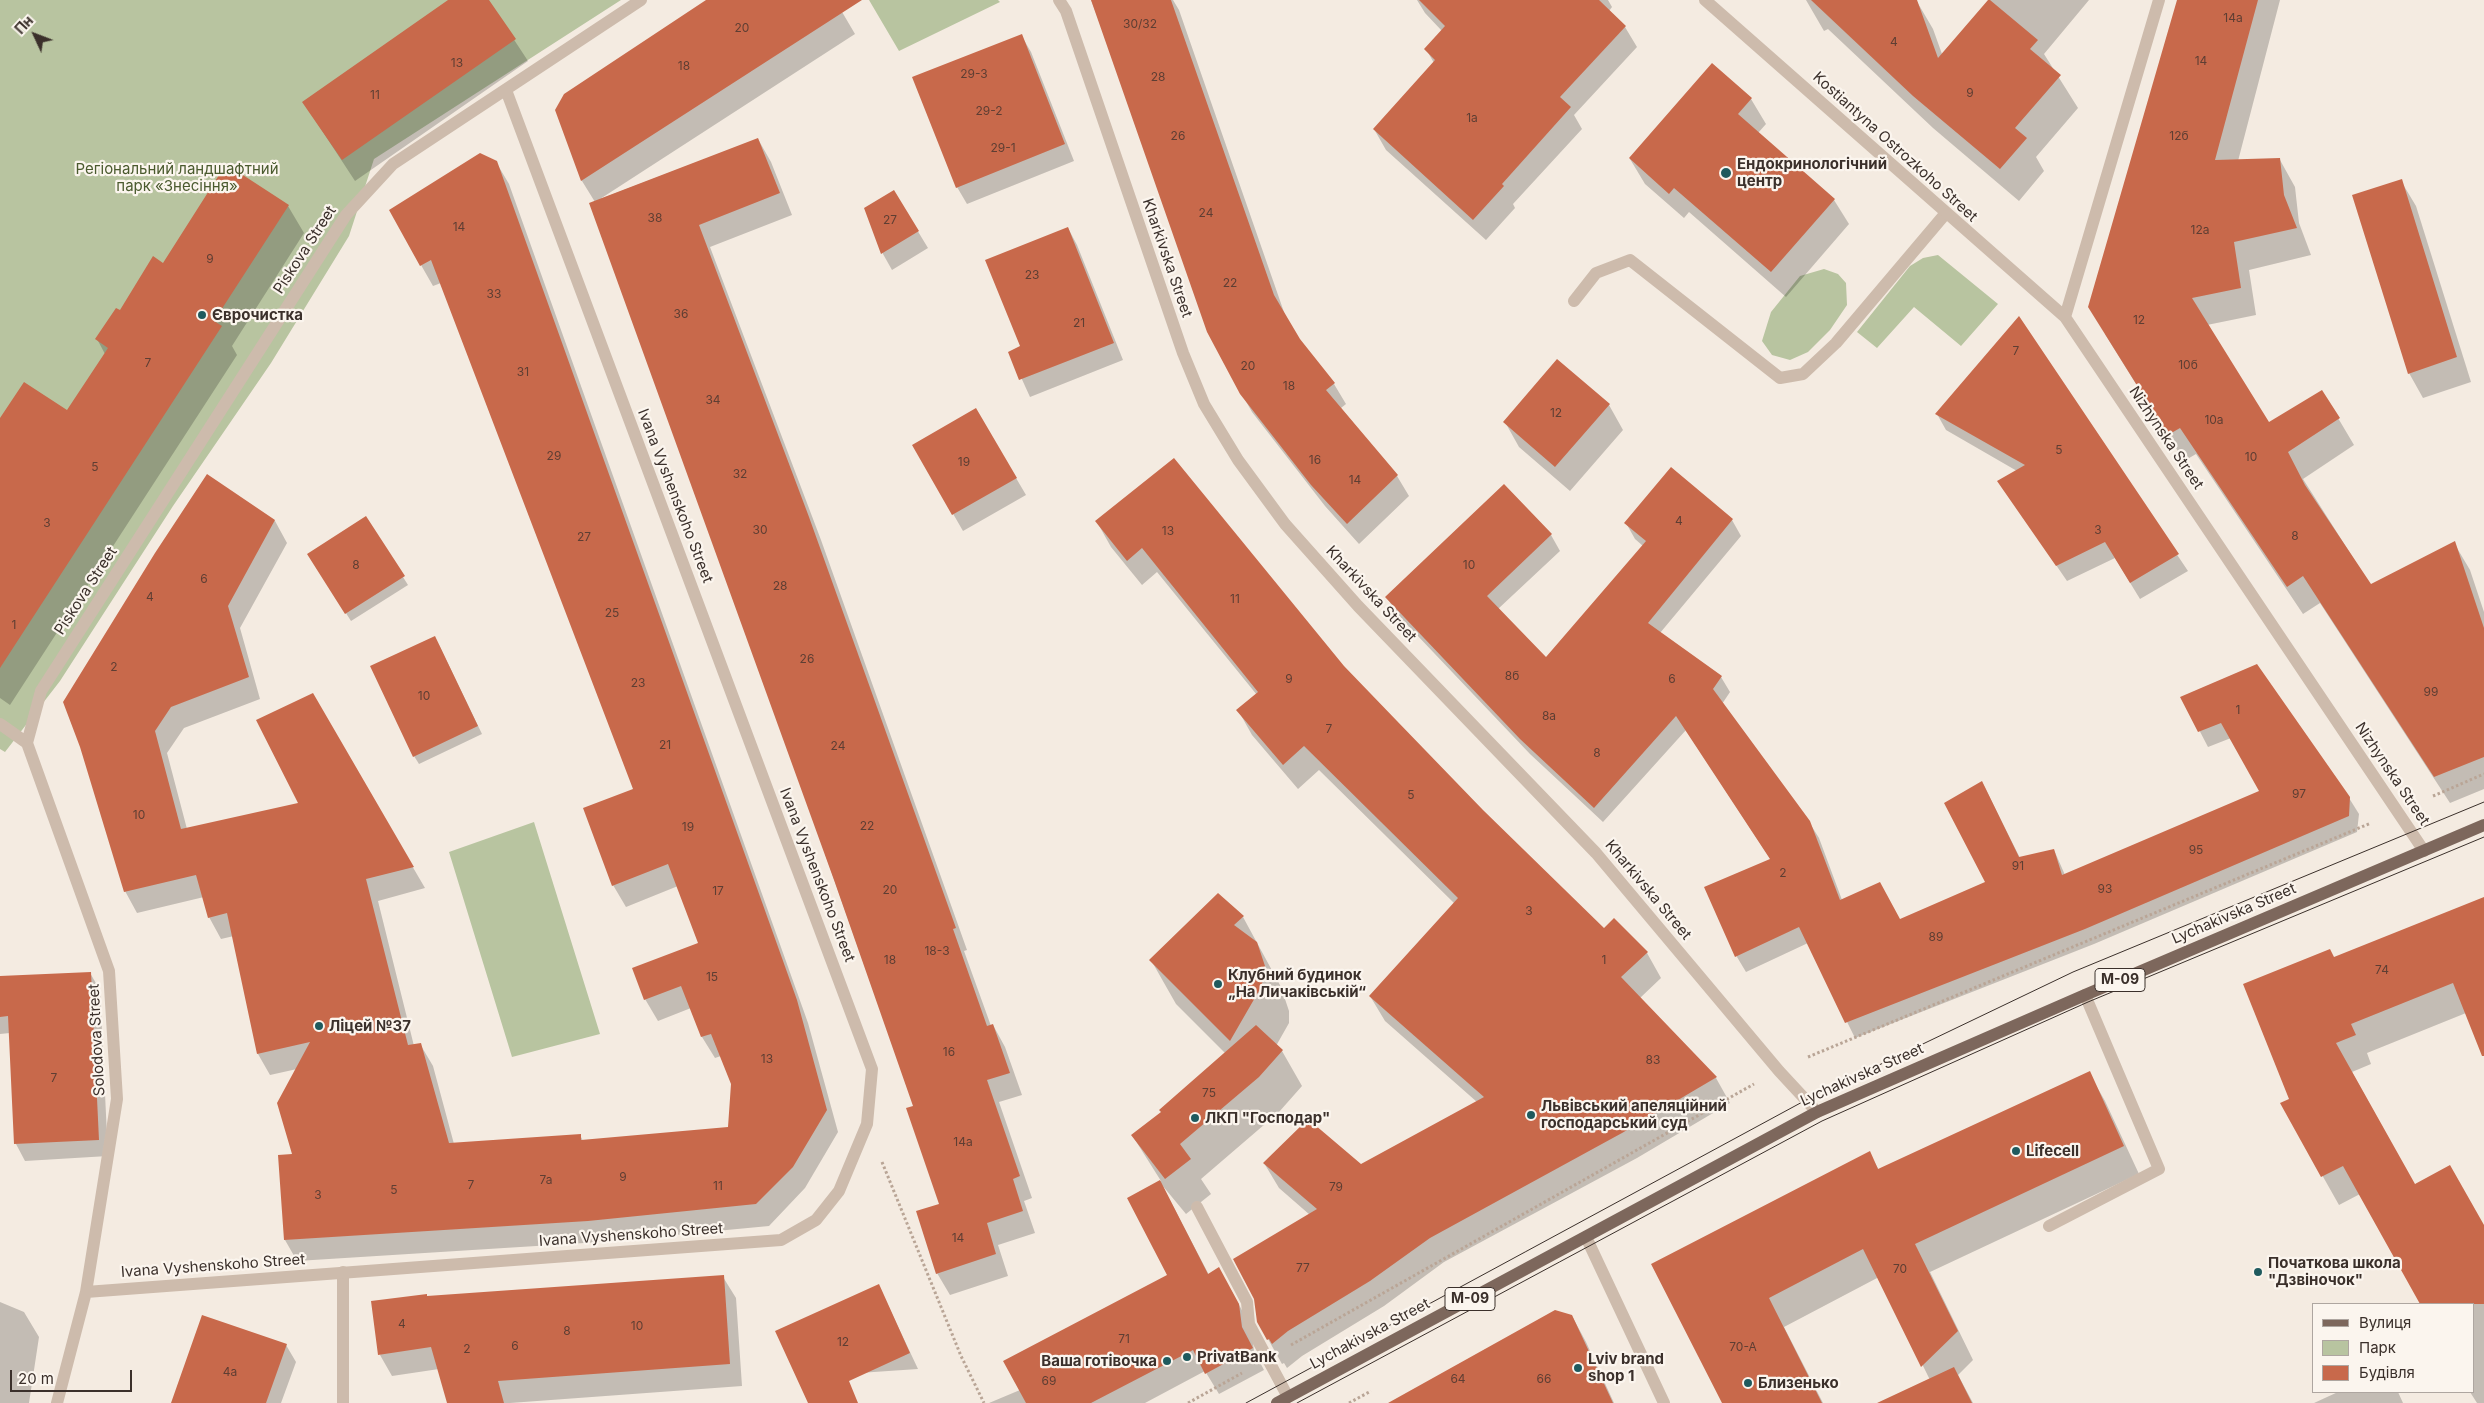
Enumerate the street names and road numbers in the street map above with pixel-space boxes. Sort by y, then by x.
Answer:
street label: Kostiantyna Ostrozkoho Street [1809,68,1981,226]
street label: Kharkivska Street [1138,196,1196,320]
street label: Piskova Street [270,203,340,297]
street label: Nizhynska Street [2125,383,2207,493]
street label: Ivana Vyshenskoho Street [633,407,717,585]
street label: Kharkivska Street [1322,542,1420,646]
street label: Piskova Street [51,544,121,638]
street label: Nizhynska Street [2351,719,2433,829]
street label: Ivana Vyshenskoho Street [775,786,859,964]
street label: Kharkivska Street [1601,836,1695,944]
street label: Lychakivska Street [2169,880,2299,948]
road number: М-09 [2095,968,2145,992]
street label: Solodova Street [85,983,109,1097]
street label: Lychakivska Street [1798,1040,1926,1110]
street label: Ivana Vyshenskoho Street [538,1220,724,1250]
street label: Ivana Vyshenskoho Street [120,1251,306,1281]
road number: М-09 [1445,1288,1495,1310]
street label: Lychakivska Street [1307,1295,1433,1373]

